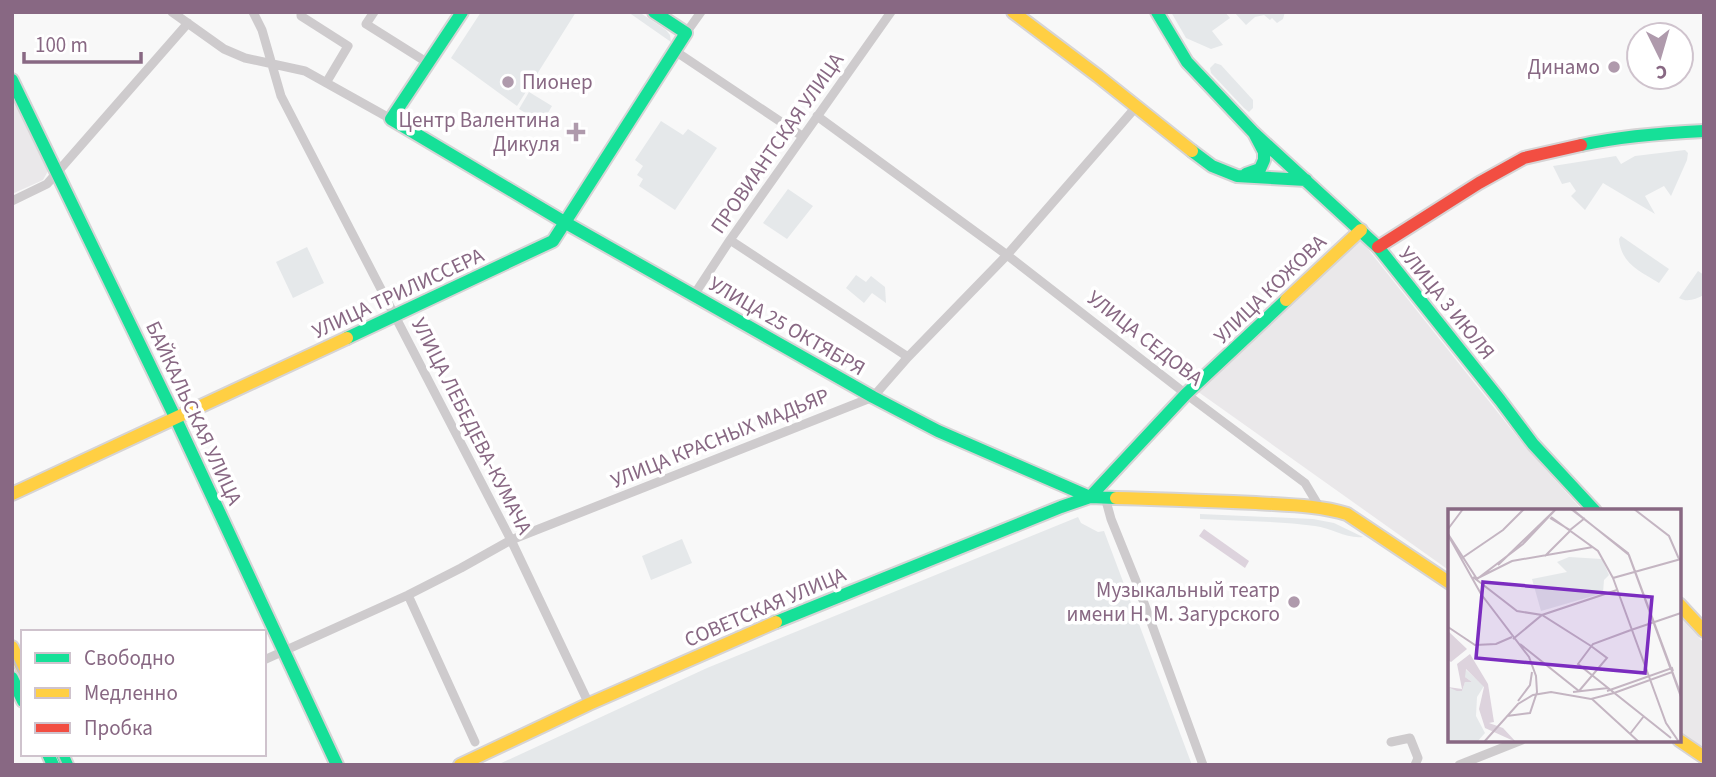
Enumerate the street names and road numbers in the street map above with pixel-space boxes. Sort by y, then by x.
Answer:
street label: ПРОВИАНТСКАЯ УЛИЦА [703,46,851,240]
street label: УЛИЦА КОЖОВА [1207,227,1333,351]
street label: УЛИЦА ТРИЛИССЕРА [307,240,489,346]
street label: УЛИЦА 3 ИЮЛЯ [1392,240,1502,366]
street label: УЛИЦА 25 ОКТЯБРЯ [703,269,871,383]
street label: УЛИЦА СЕДОВА [1081,283,1210,393]
street label: УЛИЦА ЛЕБЕДЕВА-КУМАЧА [404,312,540,540]
street label: БАЙКАЛЬСКАЯ УЛИЦА [138,316,250,510]
street label: УЛИЦА КРАСНЫХ МАДЬЯР [606,380,834,496]
street label: СОВЕТСКАЯ УЛИЦА [680,559,851,655]

